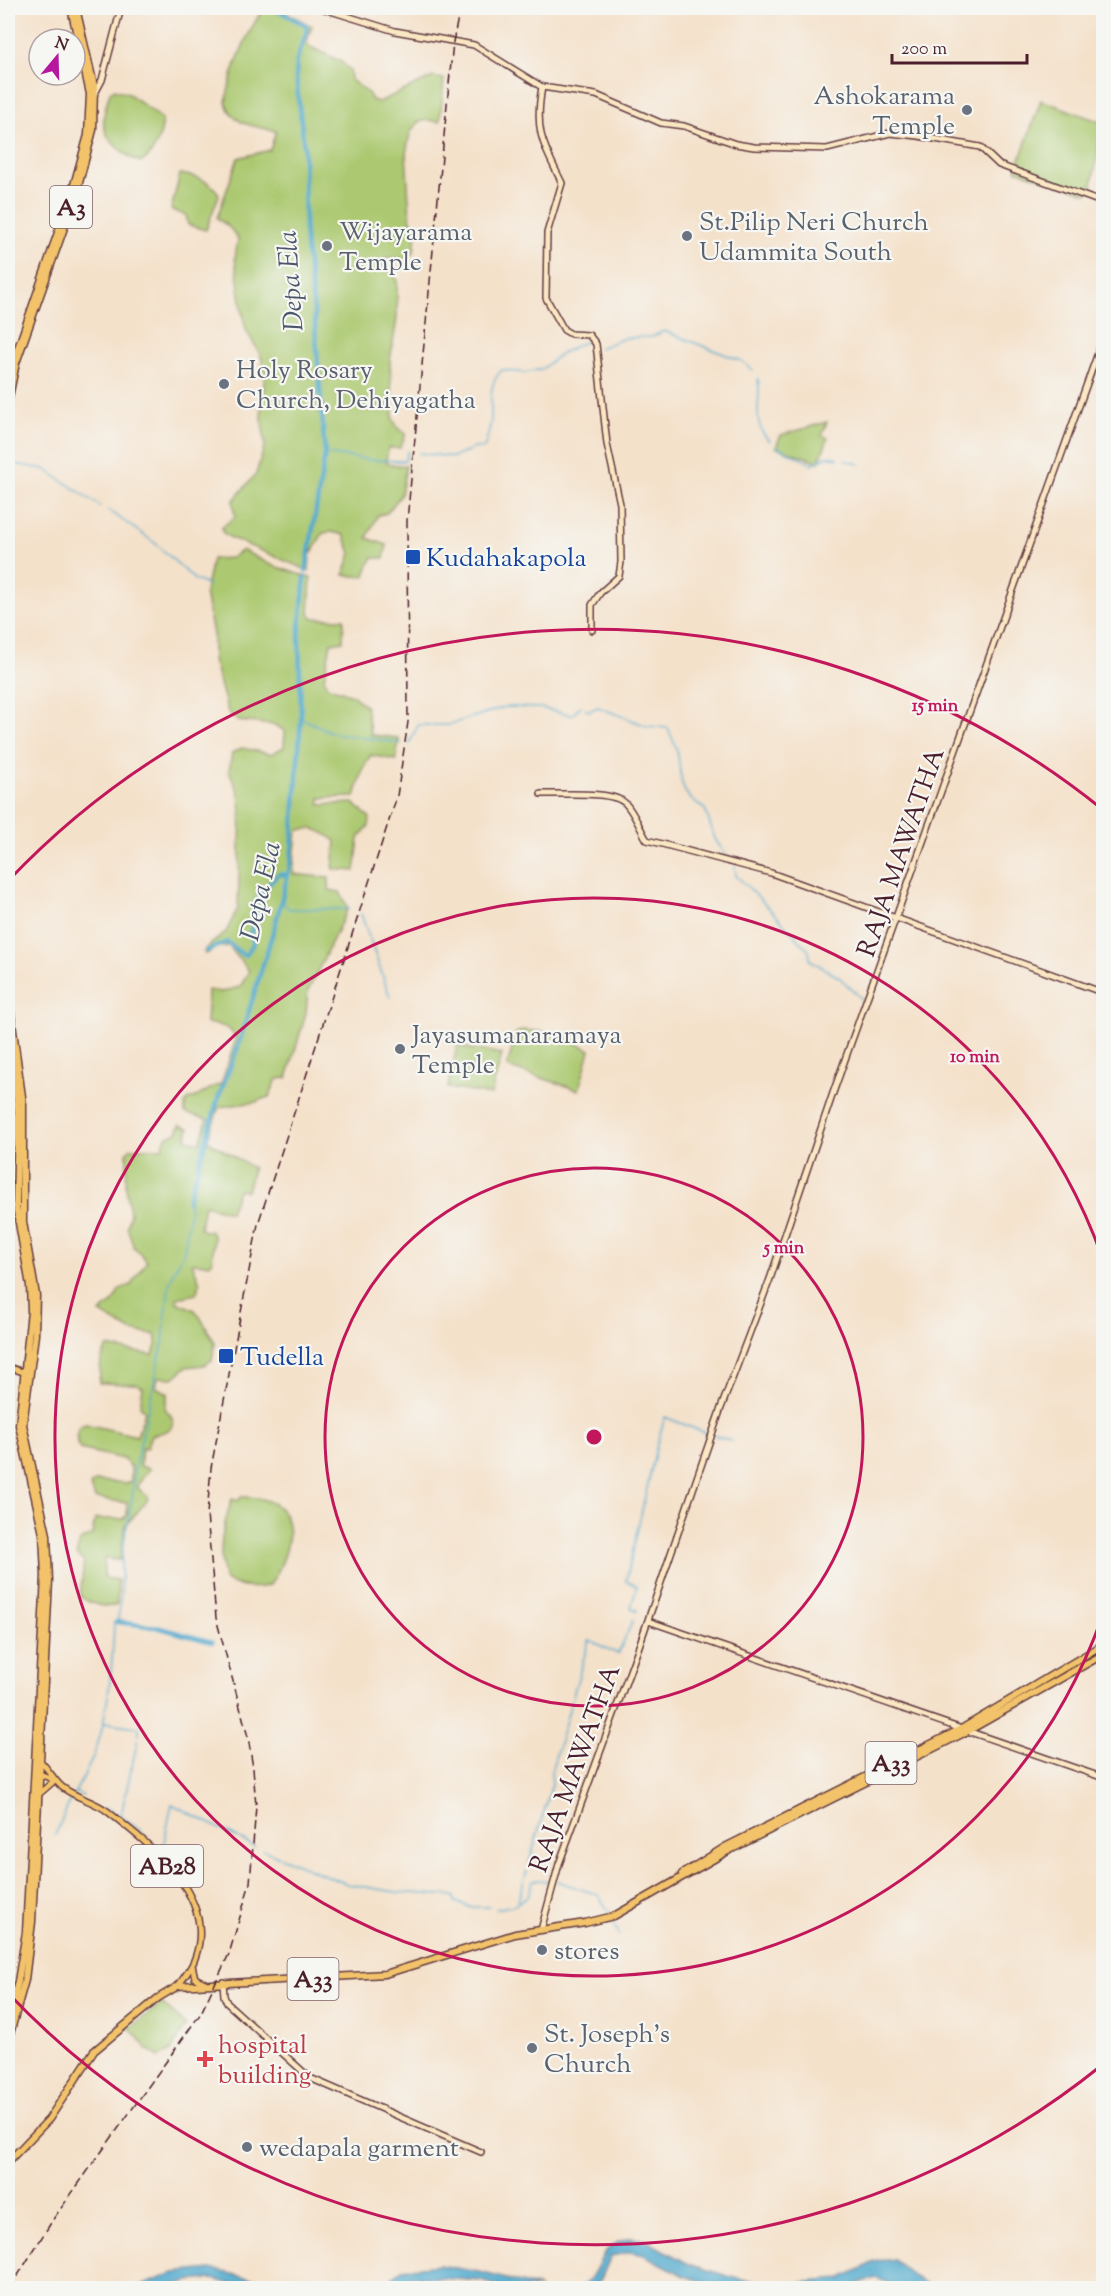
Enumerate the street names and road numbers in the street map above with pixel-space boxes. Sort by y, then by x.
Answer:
road number: A3 [50,186,92,228]
street label: RAJA MAWATHA [849,743,956,962]
street label: RAJA MAWATHA [522,1660,631,1878]
road number: A33 [866,1742,916,1784]
road number: AB28 [131,1845,203,1887]
road number: A33 [288,1958,338,2000]

